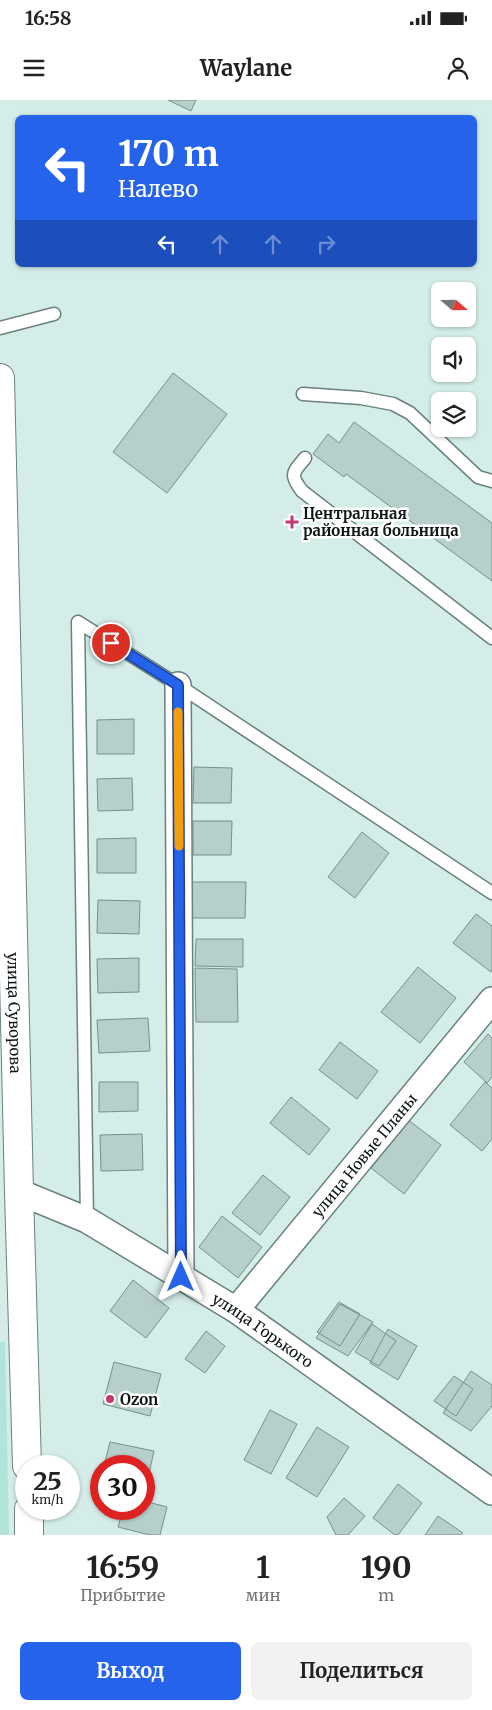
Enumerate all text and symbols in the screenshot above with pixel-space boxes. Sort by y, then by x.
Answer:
text: 16:58 [25,6,71,30]
icon: menu [20,54,48,82]
text: Waylane [200,54,292,82]
icon: person [444,54,472,82]
text: 170 m [118,132,219,176]
icon: left [35,135,100,200]
text: Налево [118,175,198,203]
icon: left [153,230,181,258]
icon: ahead [206,230,234,258]
icon: ahead [259,230,287,258]
icon: right [312,230,340,258]
north arrow [431,282,476,328]
map controls [431,282,476,437]
button: sound [431,337,476,382]
button: layers [431,392,476,437]
place label: Центральная районная больница [303,504,459,540]
marker: Центральная районная больница [285,515,299,529]
pin [90,622,132,664]
icon: arrive [97,629,125,657]
street label: улица Суворова [4,952,26,1074]
street label: улица Новые Планы [307,1089,421,1221]
position arrow [154,1250,206,1302]
street label: улица Горького [209,1288,317,1372]
place label: Ozon [120,1390,158,1409]
marker: Ozon [104,1393,116,1405]
speed limit sign: 30 [90,1455,155,1520]
text: 25 [33,1465,62,1497]
text: km/h [32,1492,63,1507]
text: 16:59 [86,1548,159,1586]
text: 1 [256,1548,270,1586]
text: 190 [361,1548,412,1586]
text: Прибытие [80,1585,165,1605]
text: мин [246,1585,281,1605]
text: m [378,1585,394,1605]
button: Выход [20,1642,241,1700]
button: Поделиться [251,1642,472,1700]

